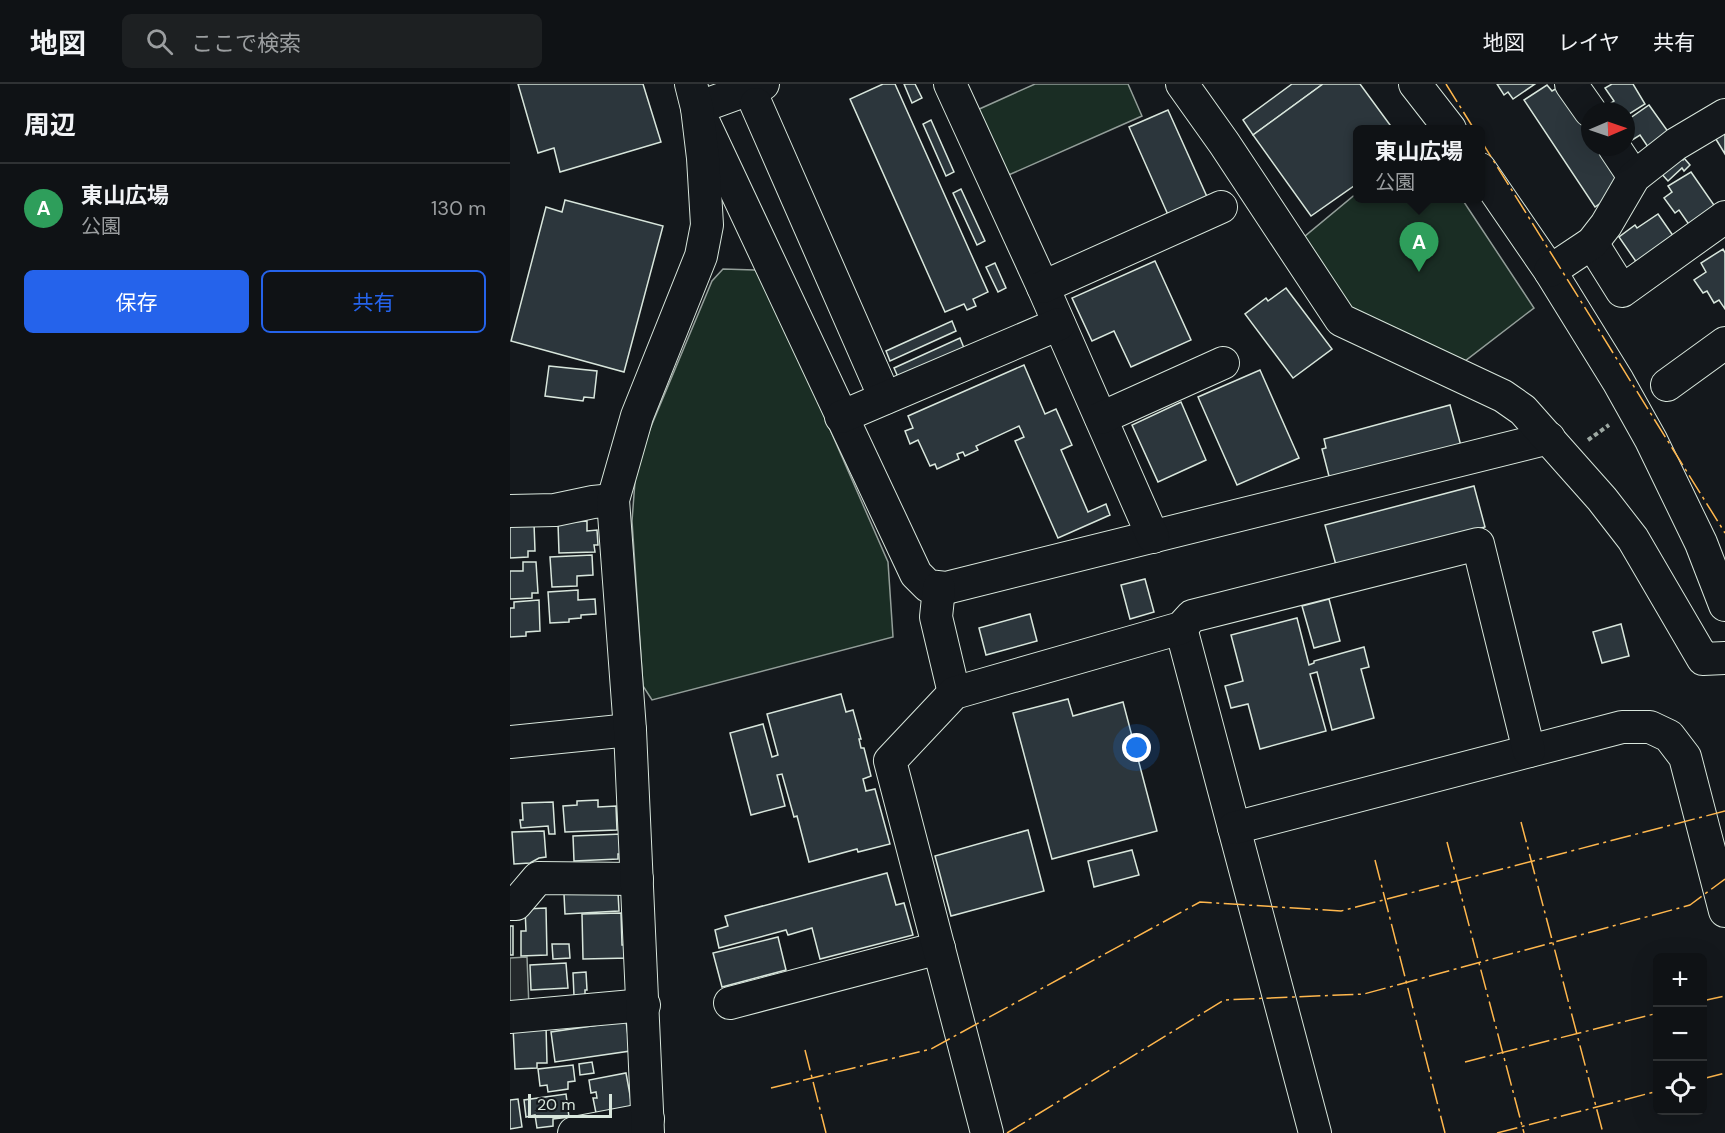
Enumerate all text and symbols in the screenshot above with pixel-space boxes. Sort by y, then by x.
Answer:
search box [122,14,542,68]
text: 地図 [30,25,86,62]
icon: search [143,25,176,58]
text: ここで検索 [191,29,301,58]
text: 地図 [1483,29,1525,57]
text: レイヤ [1558,29,1620,57]
text: 共有 [1653,29,1695,57]
north arrow [1581,102,1635,156]
text: 周辺 [24,108,76,142]
popup [1353,125,1485,203]
text: 東山広場 [1375,137,1463,166]
text: 公園 [1375,169,1415,195]
text: 東山広場 [81,181,169,210]
text: A [36,195,51,221]
text: 130 m [431,195,486,221]
text: 公園 [81,213,121,239]
pin: A [1400,222,1438,272]
button: 保存 [24,270,249,333]
button: 共有 [261,270,486,333]
your location [1122,733,1151,762]
map controls [1653,953,1707,1115]
button: + [1653,953,1707,1007]
button: − [1653,1007,1707,1061]
button: locate [1653,1061,1707,1115]
scale bar [528,1091,612,1118]
text: 20 m [537,1094,576,1115]

